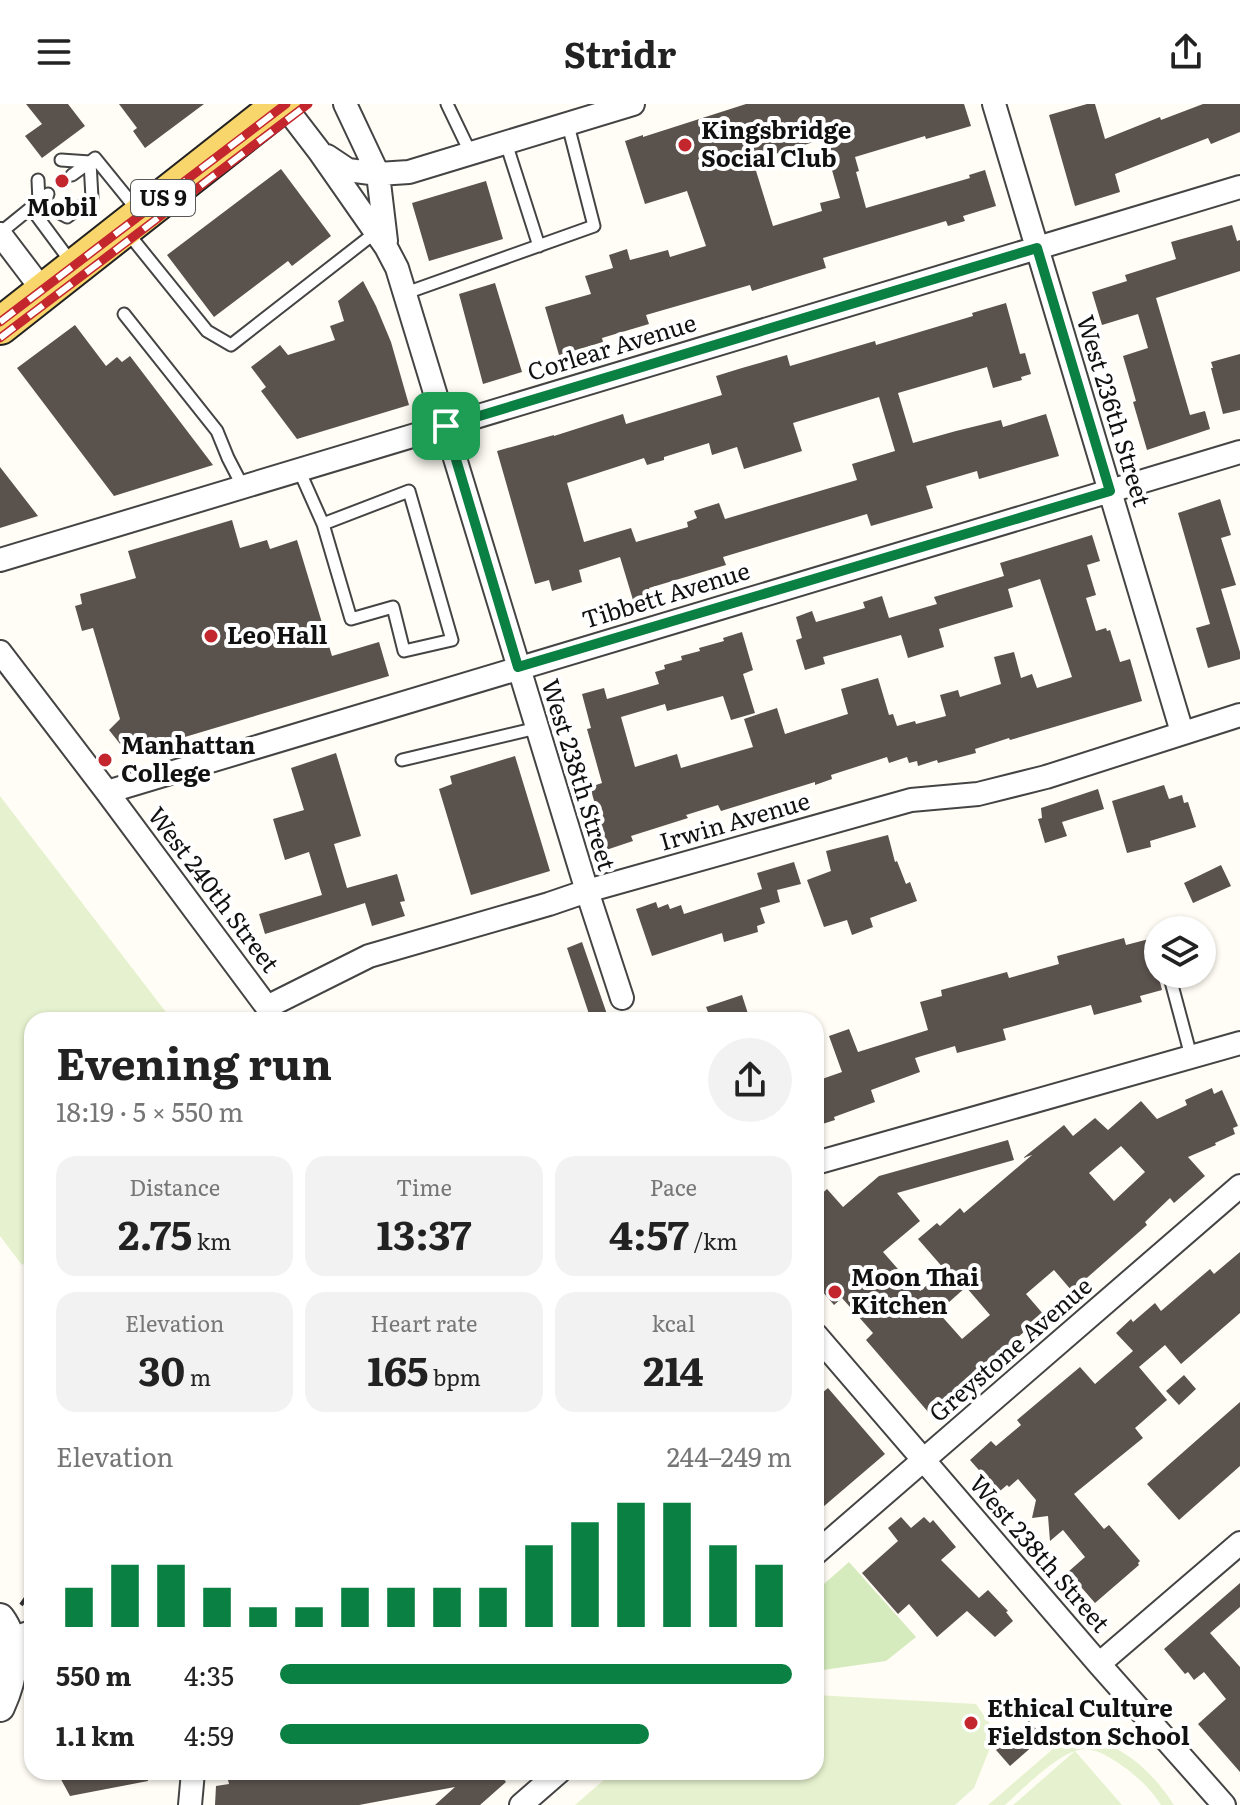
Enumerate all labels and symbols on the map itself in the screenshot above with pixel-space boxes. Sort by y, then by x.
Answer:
place label: Kingsbridge Social Club [701,111,851,174]
marker: Kingsbridge Social Club [676,136,694,154]
marker: Mobil [53,172,71,190]
road number: US 9 [131,180,195,216]
place label: Mobil [27,188,98,223]
street label: Corlear Avenue [523,303,700,388]
street label: West 236th Street [1070,310,1161,511]
pin [412,392,480,460]
street label: Tibbett Avenue [577,551,754,636]
place label: Leo Hall [227,616,328,651]
marker: Leo Hall [202,627,220,645]
street label: West 238th Street [535,674,626,875]
place label: Manhattan College [121,726,256,789]
marker: Manhattan College [96,751,114,769]
street label: Irwin Avenue [655,781,814,858]
street label: West 240th Street [141,798,289,979]
place label: Moon Thai Kitchen [851,1258,979,1321]
street label: Greystone Avenue [920,1267,1098,1429]
marker: Moon Thai Kitchen [826,1283,844,1301]
street label: West 238th Street [962,1466,1119,1639]
place label: Ethical Culture Fieldston School [987,1689,1190,1752]
marker: Ethical Culture Fieldston School [962,1714,980,1732]

